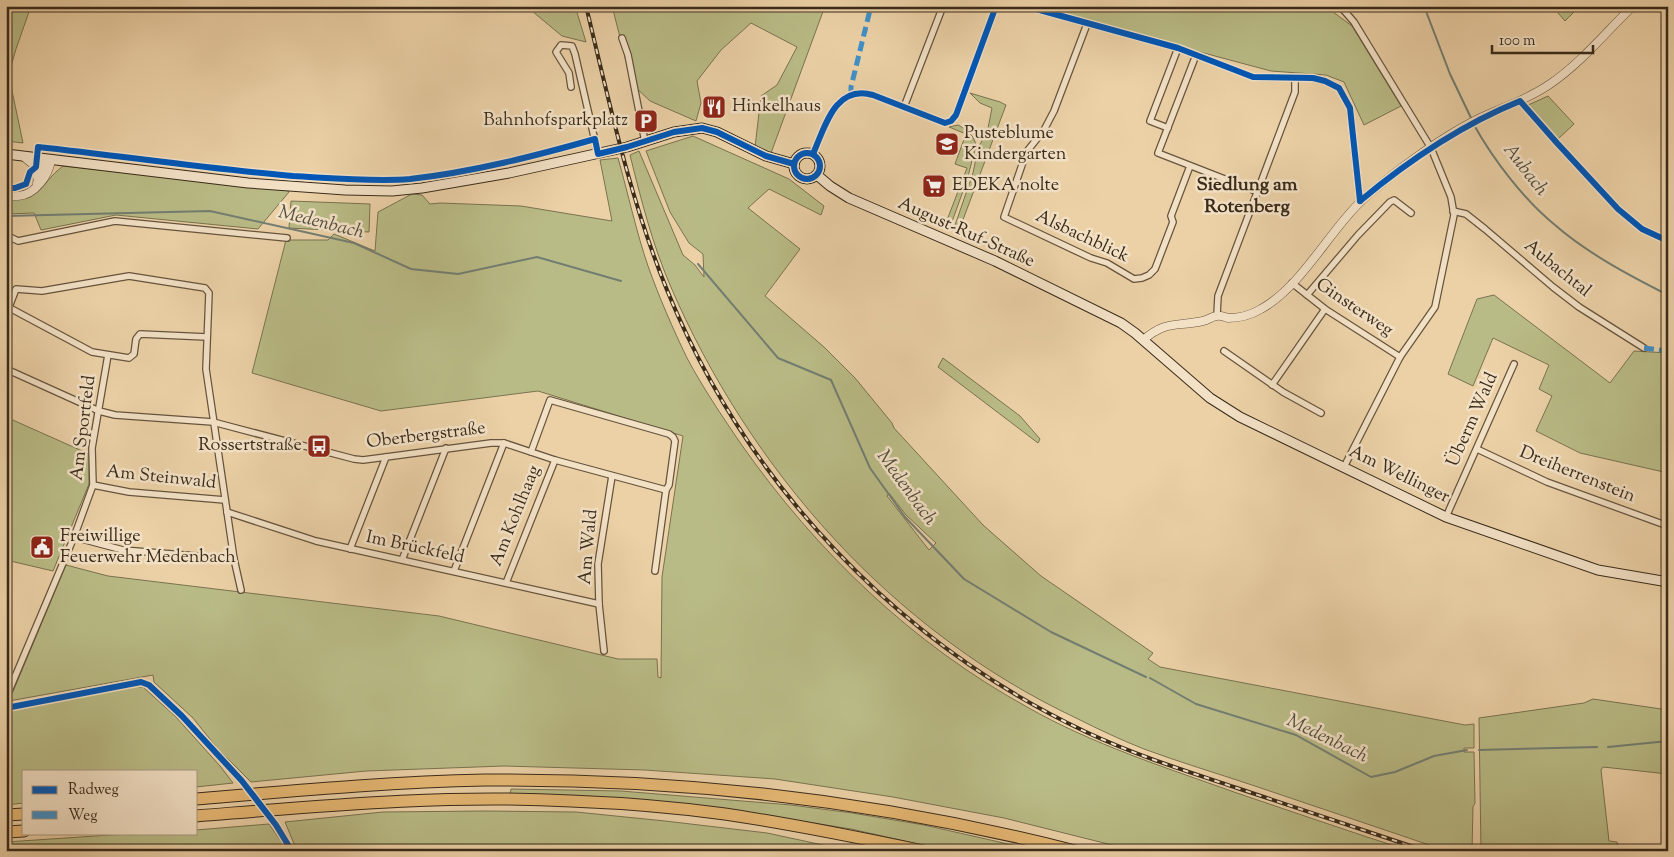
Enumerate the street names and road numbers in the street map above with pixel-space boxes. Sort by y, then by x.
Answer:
street label: August-Ruf-Straße [893,191,1039,275]
street label: Alsbachblick [1031,204,1133,270]
street label: Aubachtal [1518,234,1596,304]
street label: Ginsterweg [1310,272,1398,344]
street label: Überm Wald [1441,369,1505,471]
street label: Am Sportfeld [65,374,103,482]
street label: Oberbergstraße [365,416,487,456]
street label: Am Wellinger [1344,439,1454,511]
street label: Dreiherrenstein [1515,440,1639,510]
street label: Am Steinwald [105,459,217,497]
street label: Am Kohlhaag [484,462,548,570]
street label: Am Wald [573,508,605,586]
street label: Im Brückfeld [363,525,467,571]

